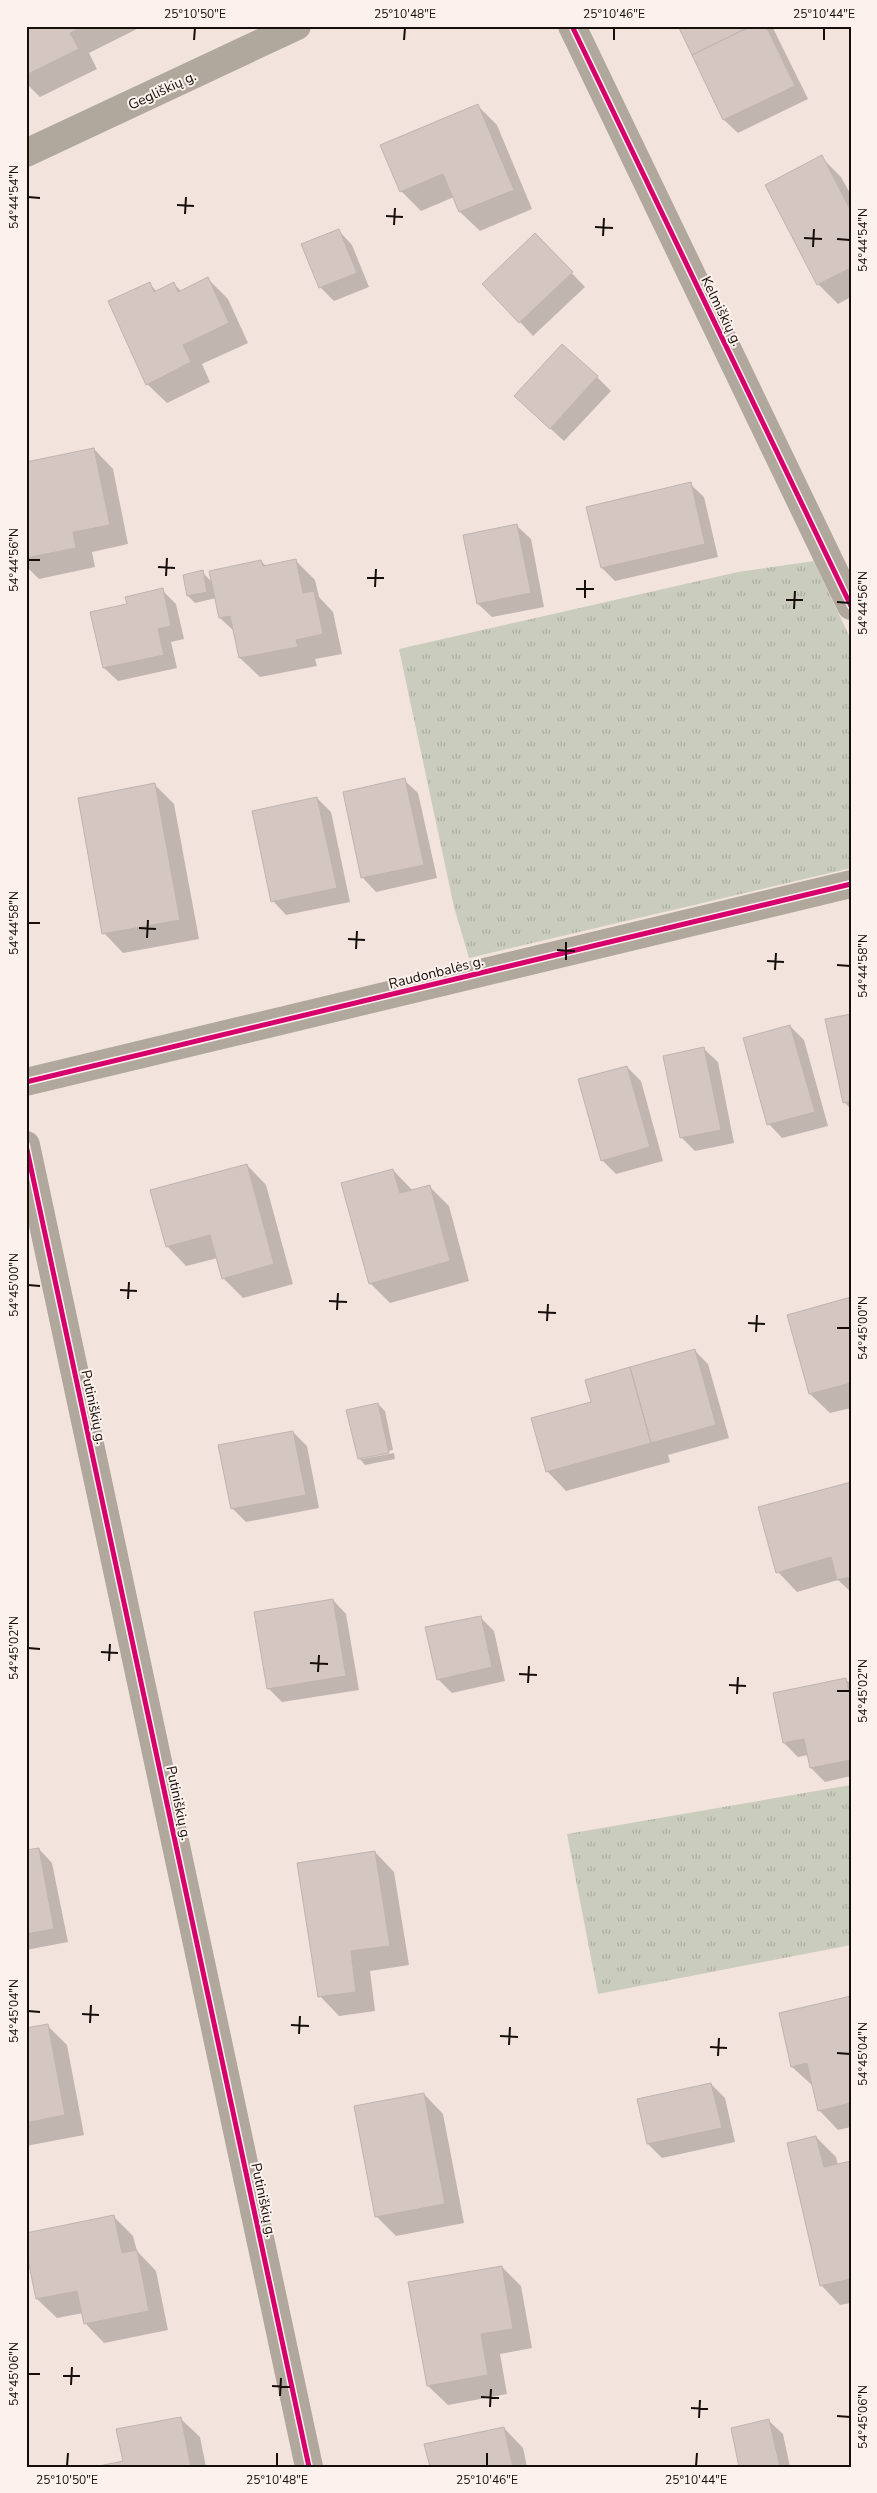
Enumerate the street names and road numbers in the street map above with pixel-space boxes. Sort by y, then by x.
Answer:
street label: Gegliškių g. [125,66,199,114]
street label: Kelmiškių g. [697,273,747,349]
street label: Raudonbalės g. [387,951,486,993]
street label: Putiniškių g. [76,1368,111,1446]
street label: Putiniškių g. [161,1764,196,1842]
street label: Putiniškių g. [246,2161,281,2239]

